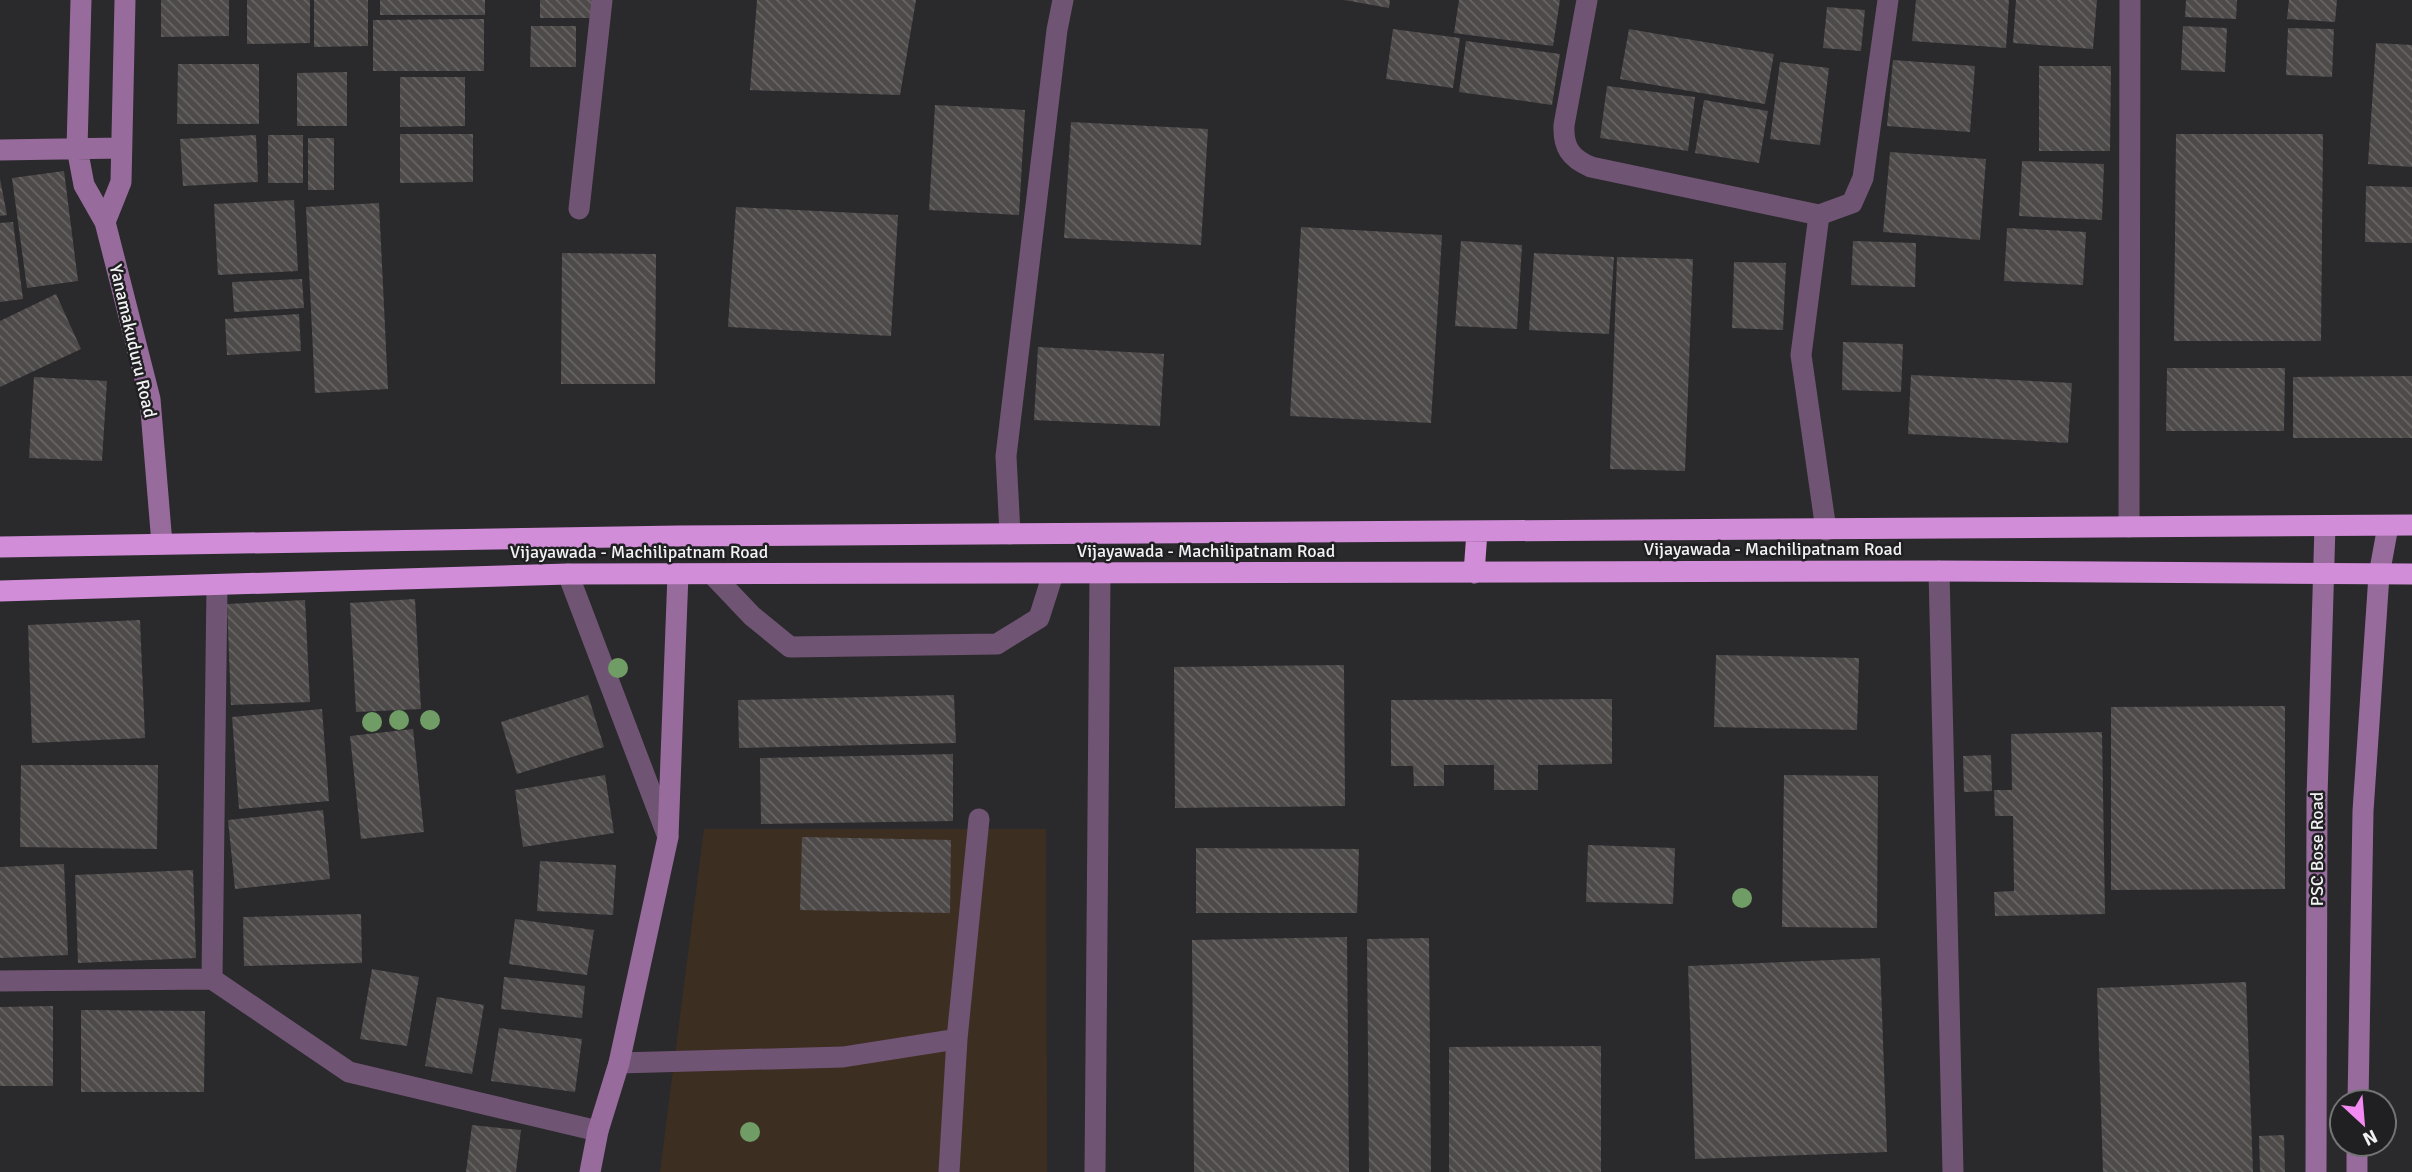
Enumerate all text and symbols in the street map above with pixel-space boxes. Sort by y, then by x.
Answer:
street label: Yanamakuduru Road [105,262,161,420]
street label: Vijayawada - Machilipatnam Road [1644,538,1902,560]
street label: Vijayawada - Machilipatnam Road [1077,540,1335,562]
street label: Vijayawada - Machilipatnam Road [510,541,768,563]
street label: PSC Bose Road [2306,792,2328,906]
north arrow [2328,1088,2398,1158]
text: N [2359,1124,2381,1151]

